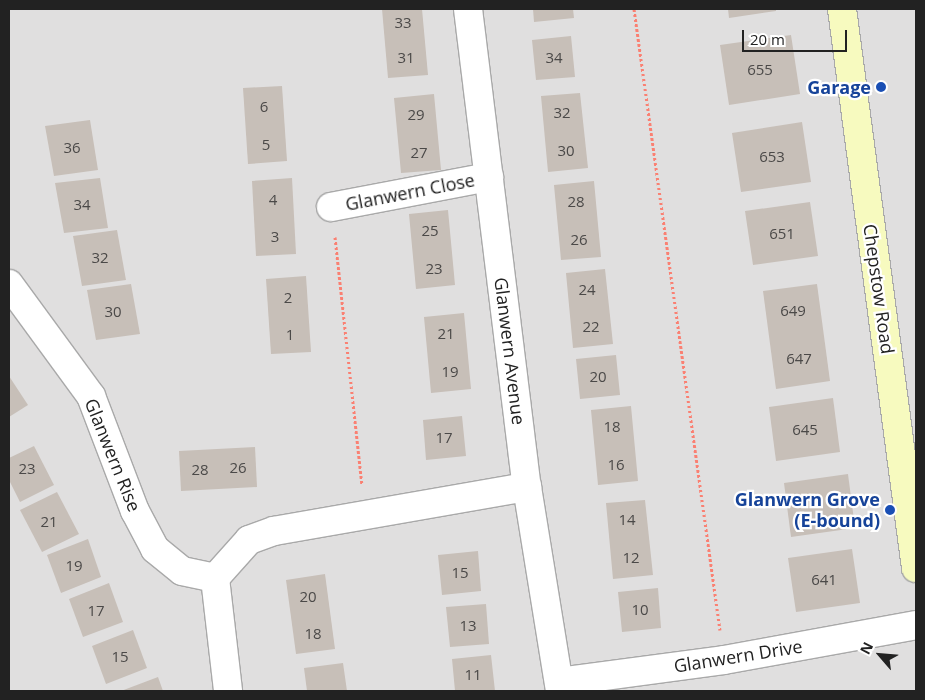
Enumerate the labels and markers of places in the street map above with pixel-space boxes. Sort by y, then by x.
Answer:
place label: Garage [807,76,871,98]
marker: Garage [875,81,887,93]
place label: Glanwern Grove (E-bound) [735,489,880,532]
marker: Glanwern Grove (E-bound) [884,504,896,516]

